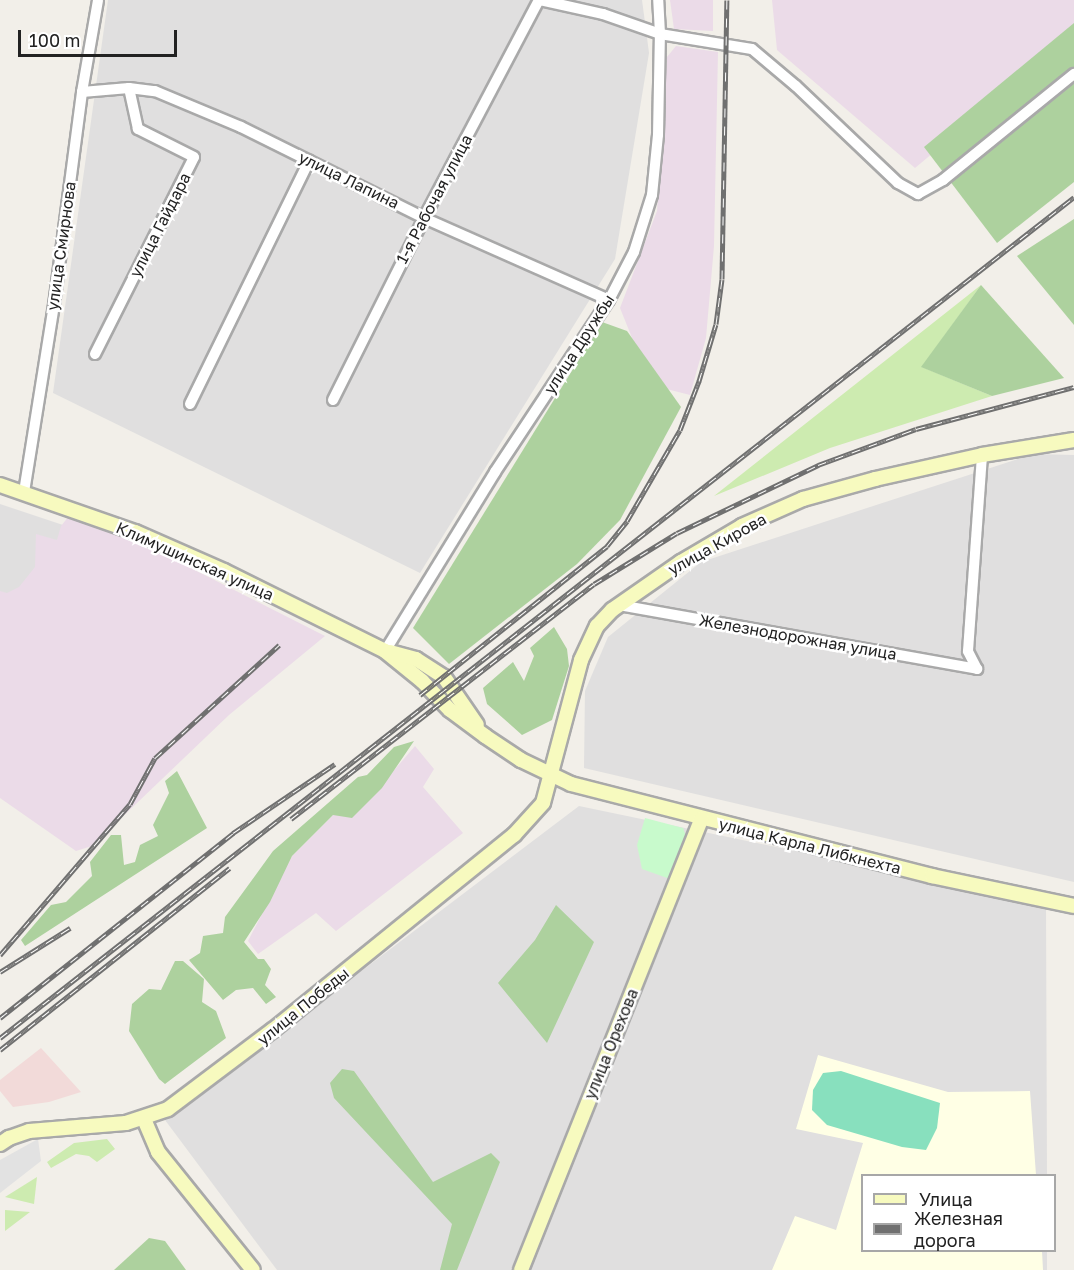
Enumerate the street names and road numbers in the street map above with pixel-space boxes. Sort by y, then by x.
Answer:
street label: 1-я Рабочая улица [392,131,476,267]
street label: улица Лапина [296,147,402,213]
street label: улица Гайдара [125,169,195,281]
street label: улица Смирнова [42,180,80,312]
street label: улица Дружбы [540,291,618,397]
street label: улица Кирова [665,509,769,579]
street label: Климушинская улица [113,518,277,604]
street label: Железнодорожная улица [698,610,898,664]
street label: улица Карла Либкнехта [717,814,903,878]
street label: улица Победы [253,963,353,1049]
street label: улица Орехова [580,986,642,1102]

